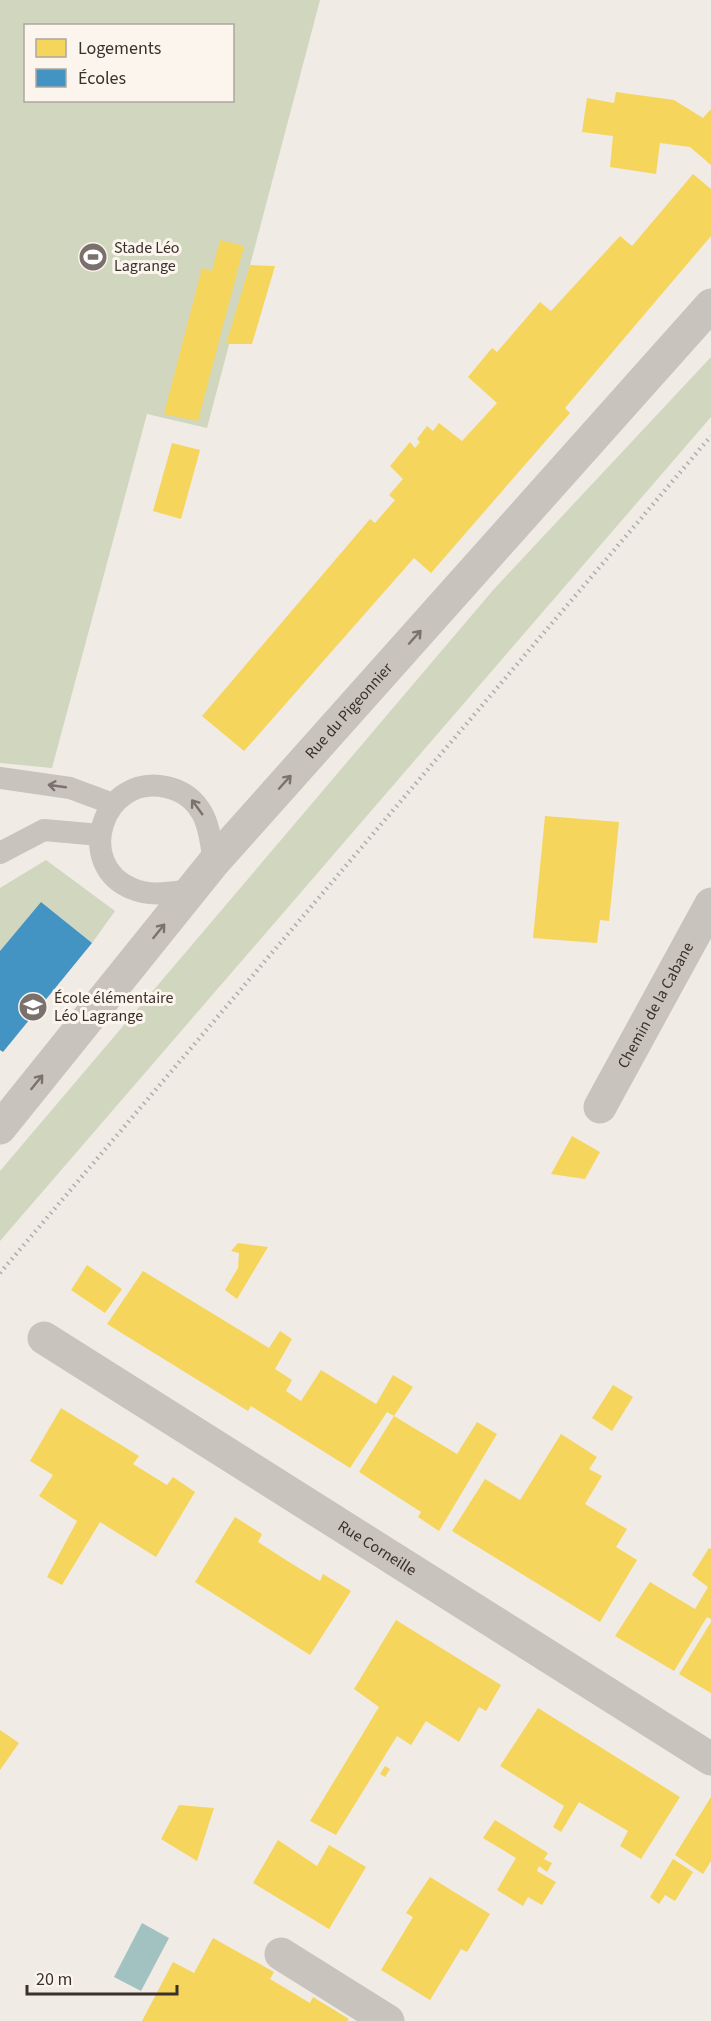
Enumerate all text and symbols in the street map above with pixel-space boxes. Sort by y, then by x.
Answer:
legend [24,24,234,102]
text: Logements [78,36,161,61]
text: Écoles [78,66,126,91]
place label: Stade Léo Lagrange [114,237,180,277]
sports icon: Stade Léo Lagrange [77,241,109,273]
one-way arrow [408,629,422,644]
street label: Rue du Pigeonnier [300,658,398,764]
one-way arrow [278,775,292,790]
one-way arrow [48,781,68,792]
one-way arrow [191,799,203,815]
one-way arrow [153,923,166,939]
street label: Chemin de la Cabane [612,938,699,1072]
place label: École élémentaire Léo Lagrange [54,987,173,1027]
school or university icon: École élémentaire Léo Lagrange [17,991,49,1023]
one-way arrow [30,1074,43,1090]
street label: Rue Corneille [334,1515,421,1581]
scale bar [27,1958,177,1996]
text: 20 m [36,1967,72,1992]

